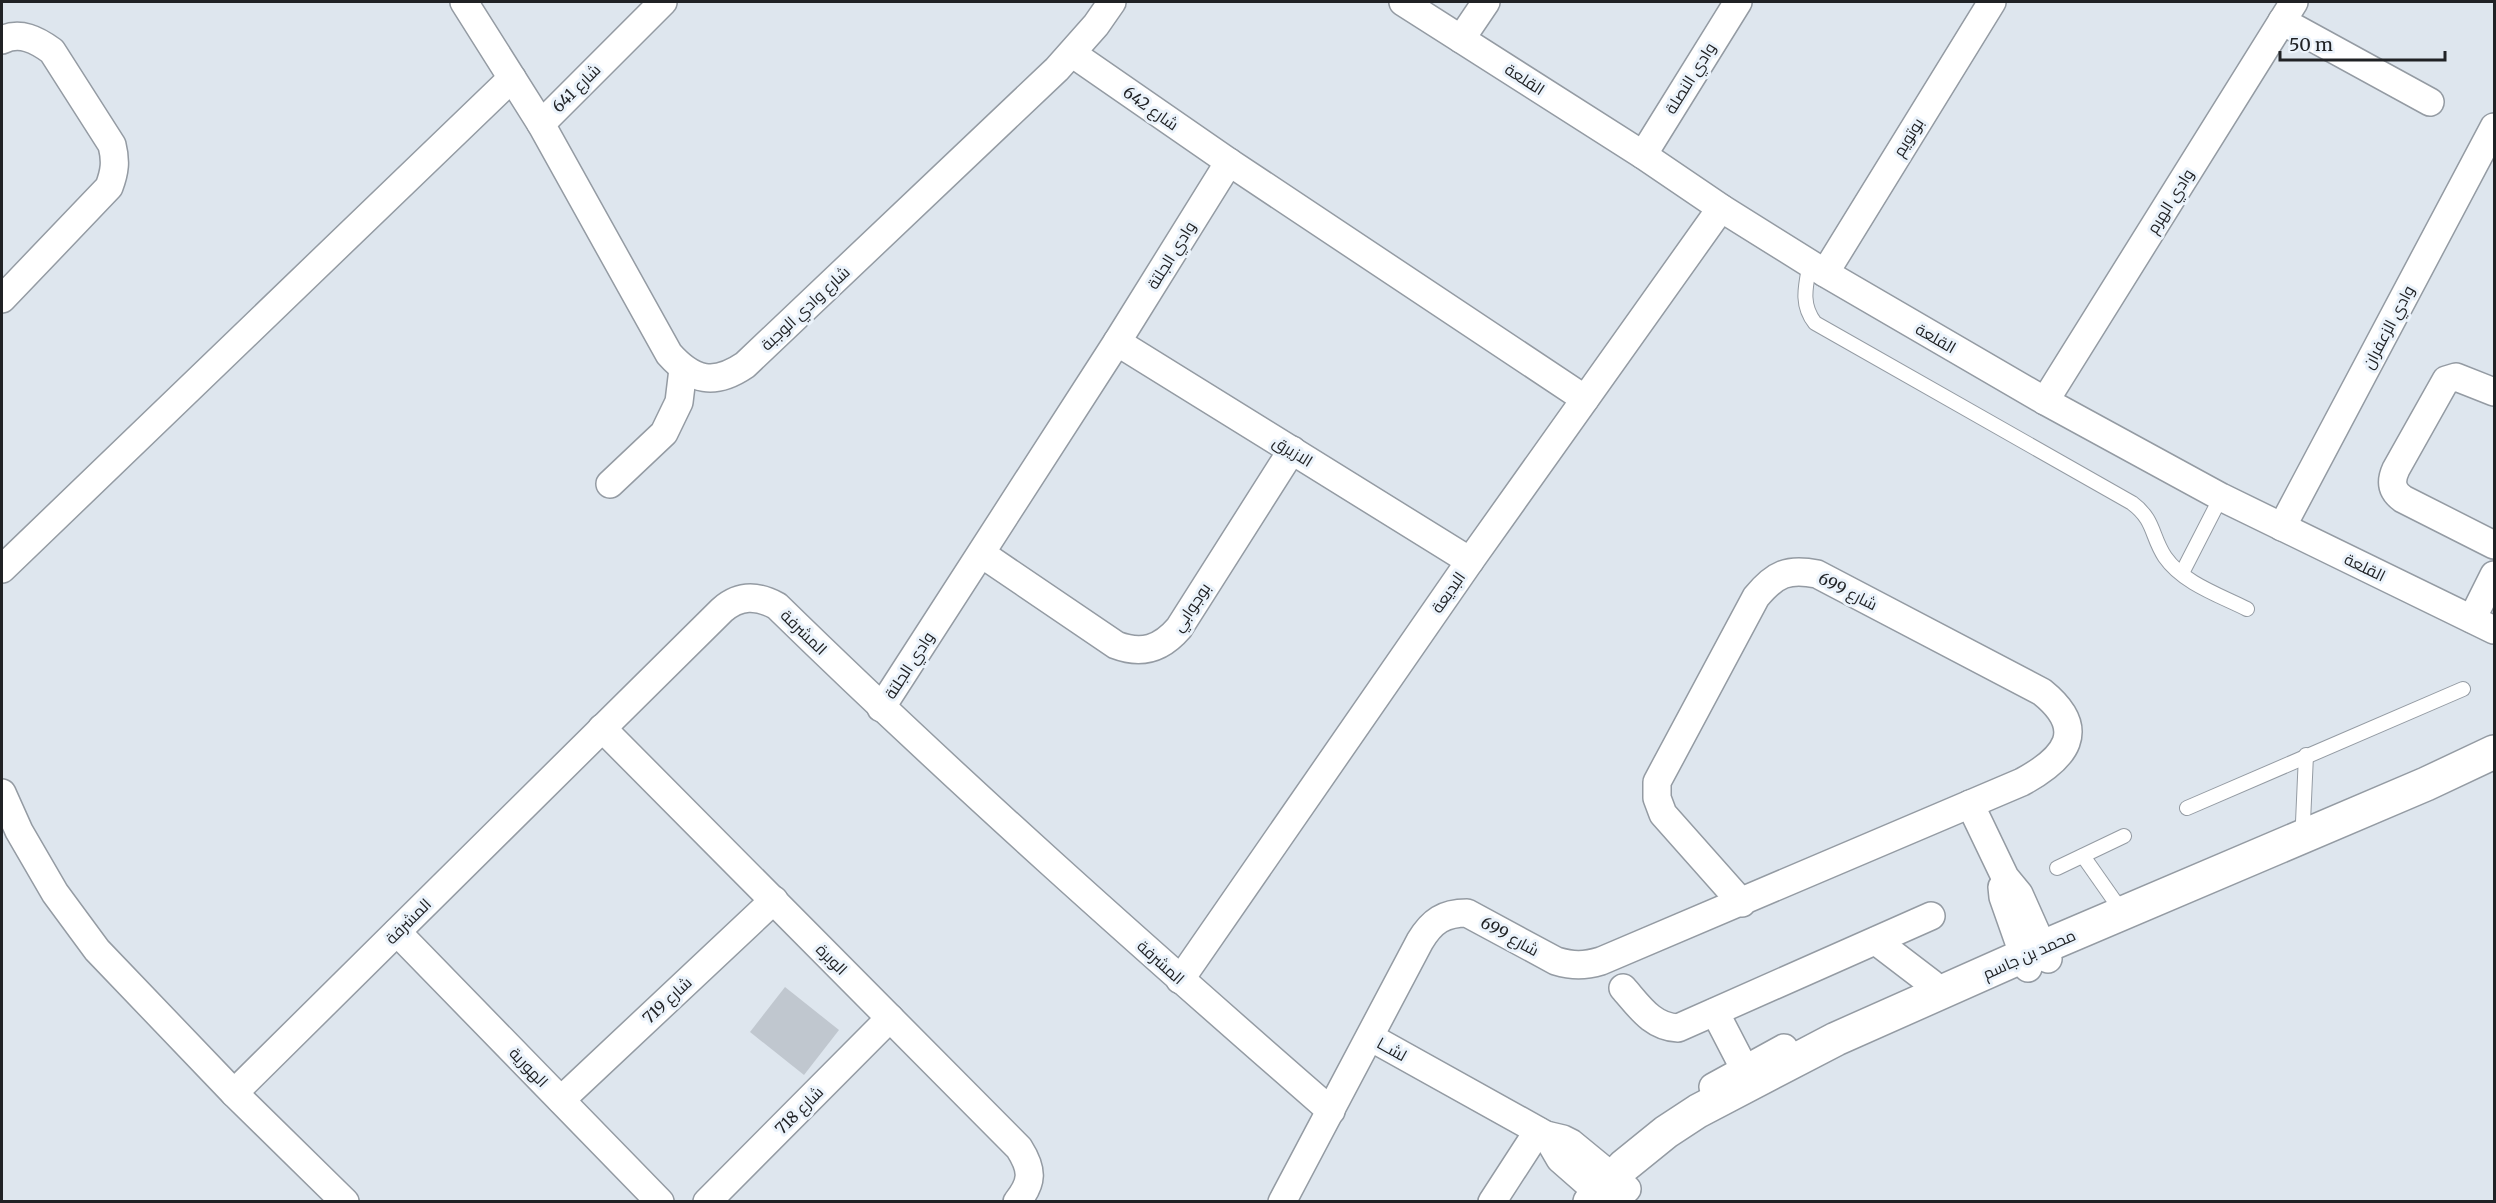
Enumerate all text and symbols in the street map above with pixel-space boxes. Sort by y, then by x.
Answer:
scale bar [2280,24,2445,62]
text: 50 m [2289,33,2333,56]
street label: وادي النصلة [1660,39,1723,119]
street label: القلعة [1501,59,1549,99]
street label: شارع 641 [548,60,606,118]
street label: شارع 642 [1118,82,1183,136]
street label: بوتويم [1888,114,1929,161]
street label: وادي الهرم [2142,165,2201,239]
street label: وادي الجلتة [1142,217,1203,295]
street label: شارع وادي الوجبة [756,262,856,357]
street label: وادي الزعفران [2358,282,2422,374]
street label: القلعة [1912,319,1960,357]
street label: الازيرق [1269,431,1317,472]
street label: القلعة [2341,549,2389,585]
street label: البديعة [1427,568,1469,616]
street label: شارع 699 [1814,568,1881,616]
street label: بوجوابي [1168,579,1218,637]
street label: المشرفة [777,605,831,659]
street label: وادي الجلتة [880,628,941,705]
street label: المشرفة [381,894,435,948]
street label: شارع 699 [1476,912,1543,962]
street label: محمد بن جاسم [1979,925,2079,985]
street label: المشرفة [1133,936,1189,988]
street label: الوبرة [812,939,852,979]
street label: شارع 719 [638,972,697,1029]
street label: لشــا [1374,1033,1410,1065]
street label: الهورية [505,1043,553,1092]
street label: شارع 718 [771,1082,829,1140]

